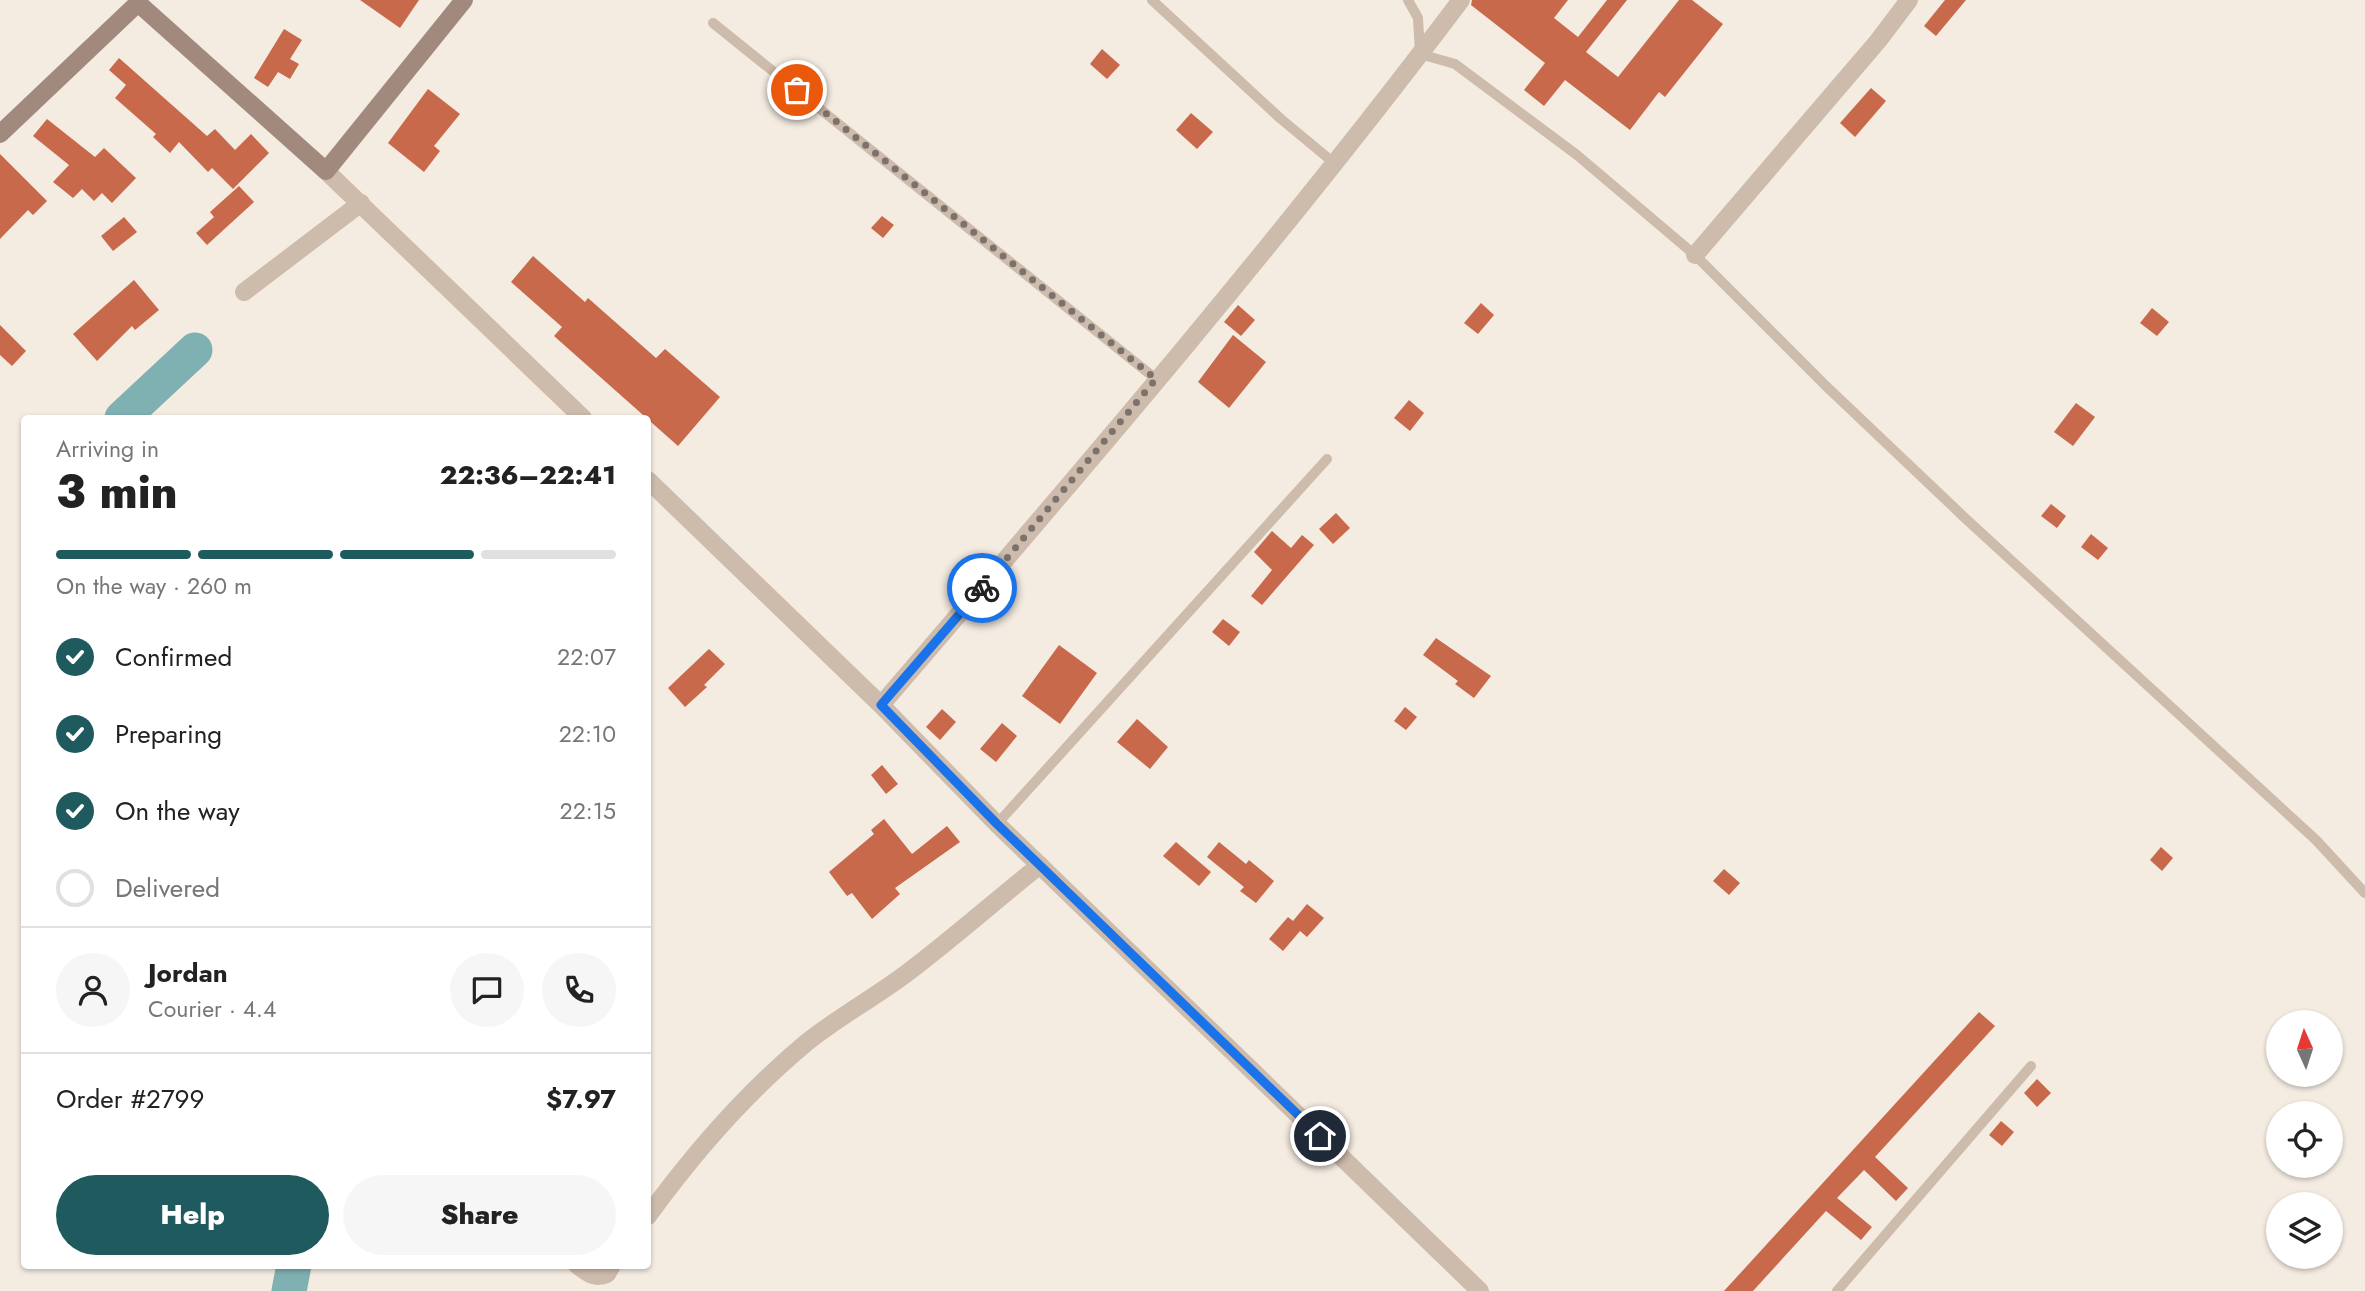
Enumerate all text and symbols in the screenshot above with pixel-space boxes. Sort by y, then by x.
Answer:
pin [767,60,827,120]
icon: bag [778,71,816,109]
text: Arriving in [56,432,159,466]
text: 22:36–22:41 [440,456,616,494]
text: 3 min [56,459,178,525]
courier [947,553,1017,623]
text: On the way · 260 m [56,569,252,603]
icon: bike [963,569,1001,607]
icon: check [56,638,94,676]
text: Confirmed [115,638,232,676]
text: 22:07 [557,640,616,674]
icon: check [56,715,94,753]
text: Preparing [115,715,222,753]
text: 22:10 [559,717,616,751]
icon: check [56,792,94,830]
text: On the way [115,792,240,830]
text: 22:15 [560,794,616,828]
text: Delivered [115,869,220,907]
button: person [56,953,130,1027]
button: chat [450,953,524,1027]
button: phone [542,953,616,1027]
text: Jordan [148,954,228,992]
text: Courier · 4.4 [148,992,276,1026]
north arrow [2266,1010,2343,1087]
map controls [2266,1010,2343,1269]
text: Order #2799 [56,1080,205,1118]
text: $7.97 [546,1080,616,1118]
button: locate [2266,1101,2343,1178]
pin [1290,1106,1350,1166]
icon: home [1301,1117,1339,1155]
button: Help [56,1175,329,1255]
button: Share [343,1175,616,1255]
button: layers [2266,1192,2343,1269]

